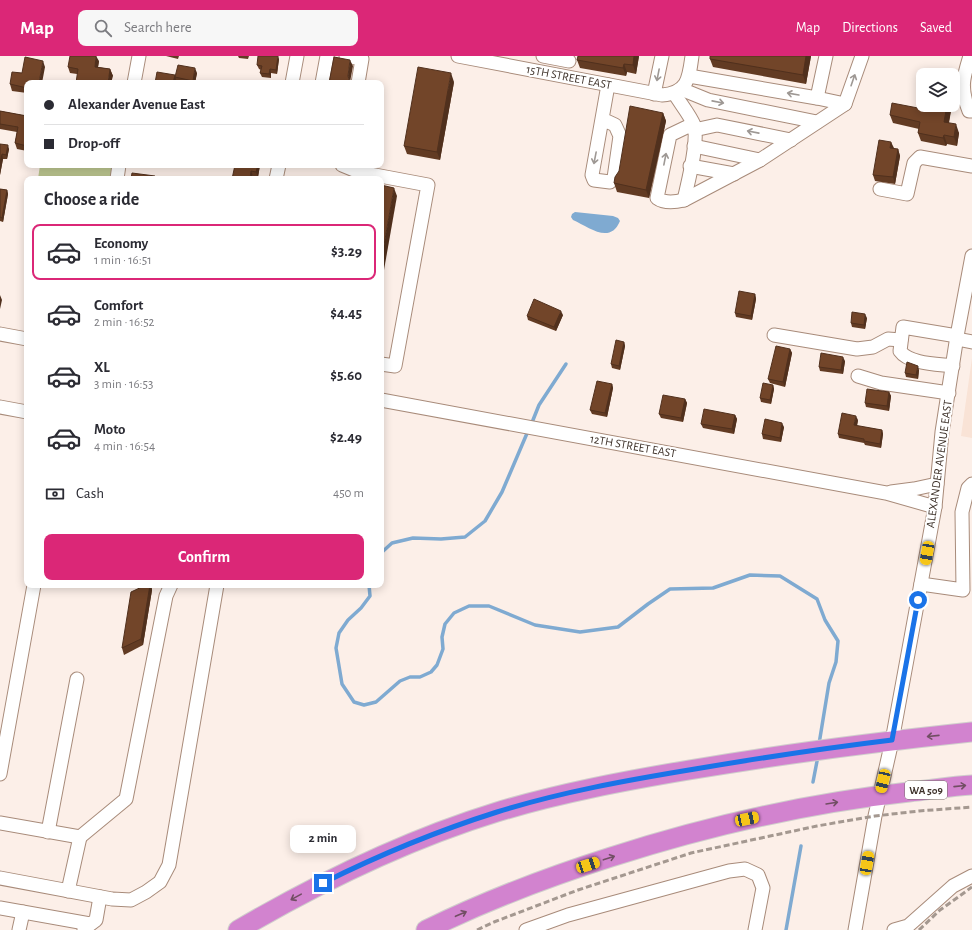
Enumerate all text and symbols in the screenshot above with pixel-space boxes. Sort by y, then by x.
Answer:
search box [78,10,358,46]
icon: search [92,17,114,39]
text: Map [20,19,54,38]
text: Search here [124,20,192,35]
text: Map [796,21,820,35]
text: Directions [842,21,898,35]
text: Saved [920,21,952,35]
street label: 15TH STREET EAST [525,63,613,91]
one-way arrow [654,68,662,81]
map controls [916,68,960,112]
button: layers [916,68,960,112]
one-way arrow [850,74,858,86]
one-way arrow [787,90,800,98]
text: Alexander Avenue East [68,97,205,112]
one-way arrow [711,98,724,106]
one-way arrow [746,127,759,135]
text: Drop-off [68,136,120,151]
one-way arrow [591,151,599,164]
one-way arrow [662,153,670,166]
text: Choose a ride [44,191,139,209]
icon: car [46,234,82,270]
text: Economy [94,236,148,251]
text: $3.29 [331,244,362,259]
text: 1 min · 16:51 [94,254,152,267]
icon: car [46,296,82,332]
text: Comfort [94,298,143,313]
text: $4.45 [330,306,362,321]
text: 2 min · 16:52 [94,316,155,329]
icon: car [46,358,82,394]
text: XL [94,360,110,375]
text: $5.60 [330,368,362,383]
text: 3 min · 16:53 [94,378,153,391]
street label: ALEXANDER AVENUE EAST [924,399,954,529]
icon: car [46,420,82,456]
text: Moto [94,422,126,437]
text: $2.49 [330,430,362,445]
street label: 12TH STREET EAST [589,433,677,459]
text: 4 min · 16:54 [94,440,155,453]
icon: cash [44,483,66,505]
text: Cash [76,486,104,501]
text: 450 m [333,487,364,500]
button: Confirm [44,534,364,580]
car [919,540,935,566]
route start [909,591,927,609]
one-way arrow [927,732,940,740]
car [874,768,892,794]
road number: WA 509 [905,781,947,799]
one-way arrow [953,782,966,790]
one-way arrow [825,799,838,807]
car [734,811,760,827]
callout: 2 min [290,825,356,853]
text: 2 min [309,832,337,845]
car [859,850,875,876]
one-way arrow [602,854,615,861]
car [575,856,601,874]
route end [314,874,332,892]
one-way arrow [290,893,302,901]
one-way arrow [455,909,467,917]

